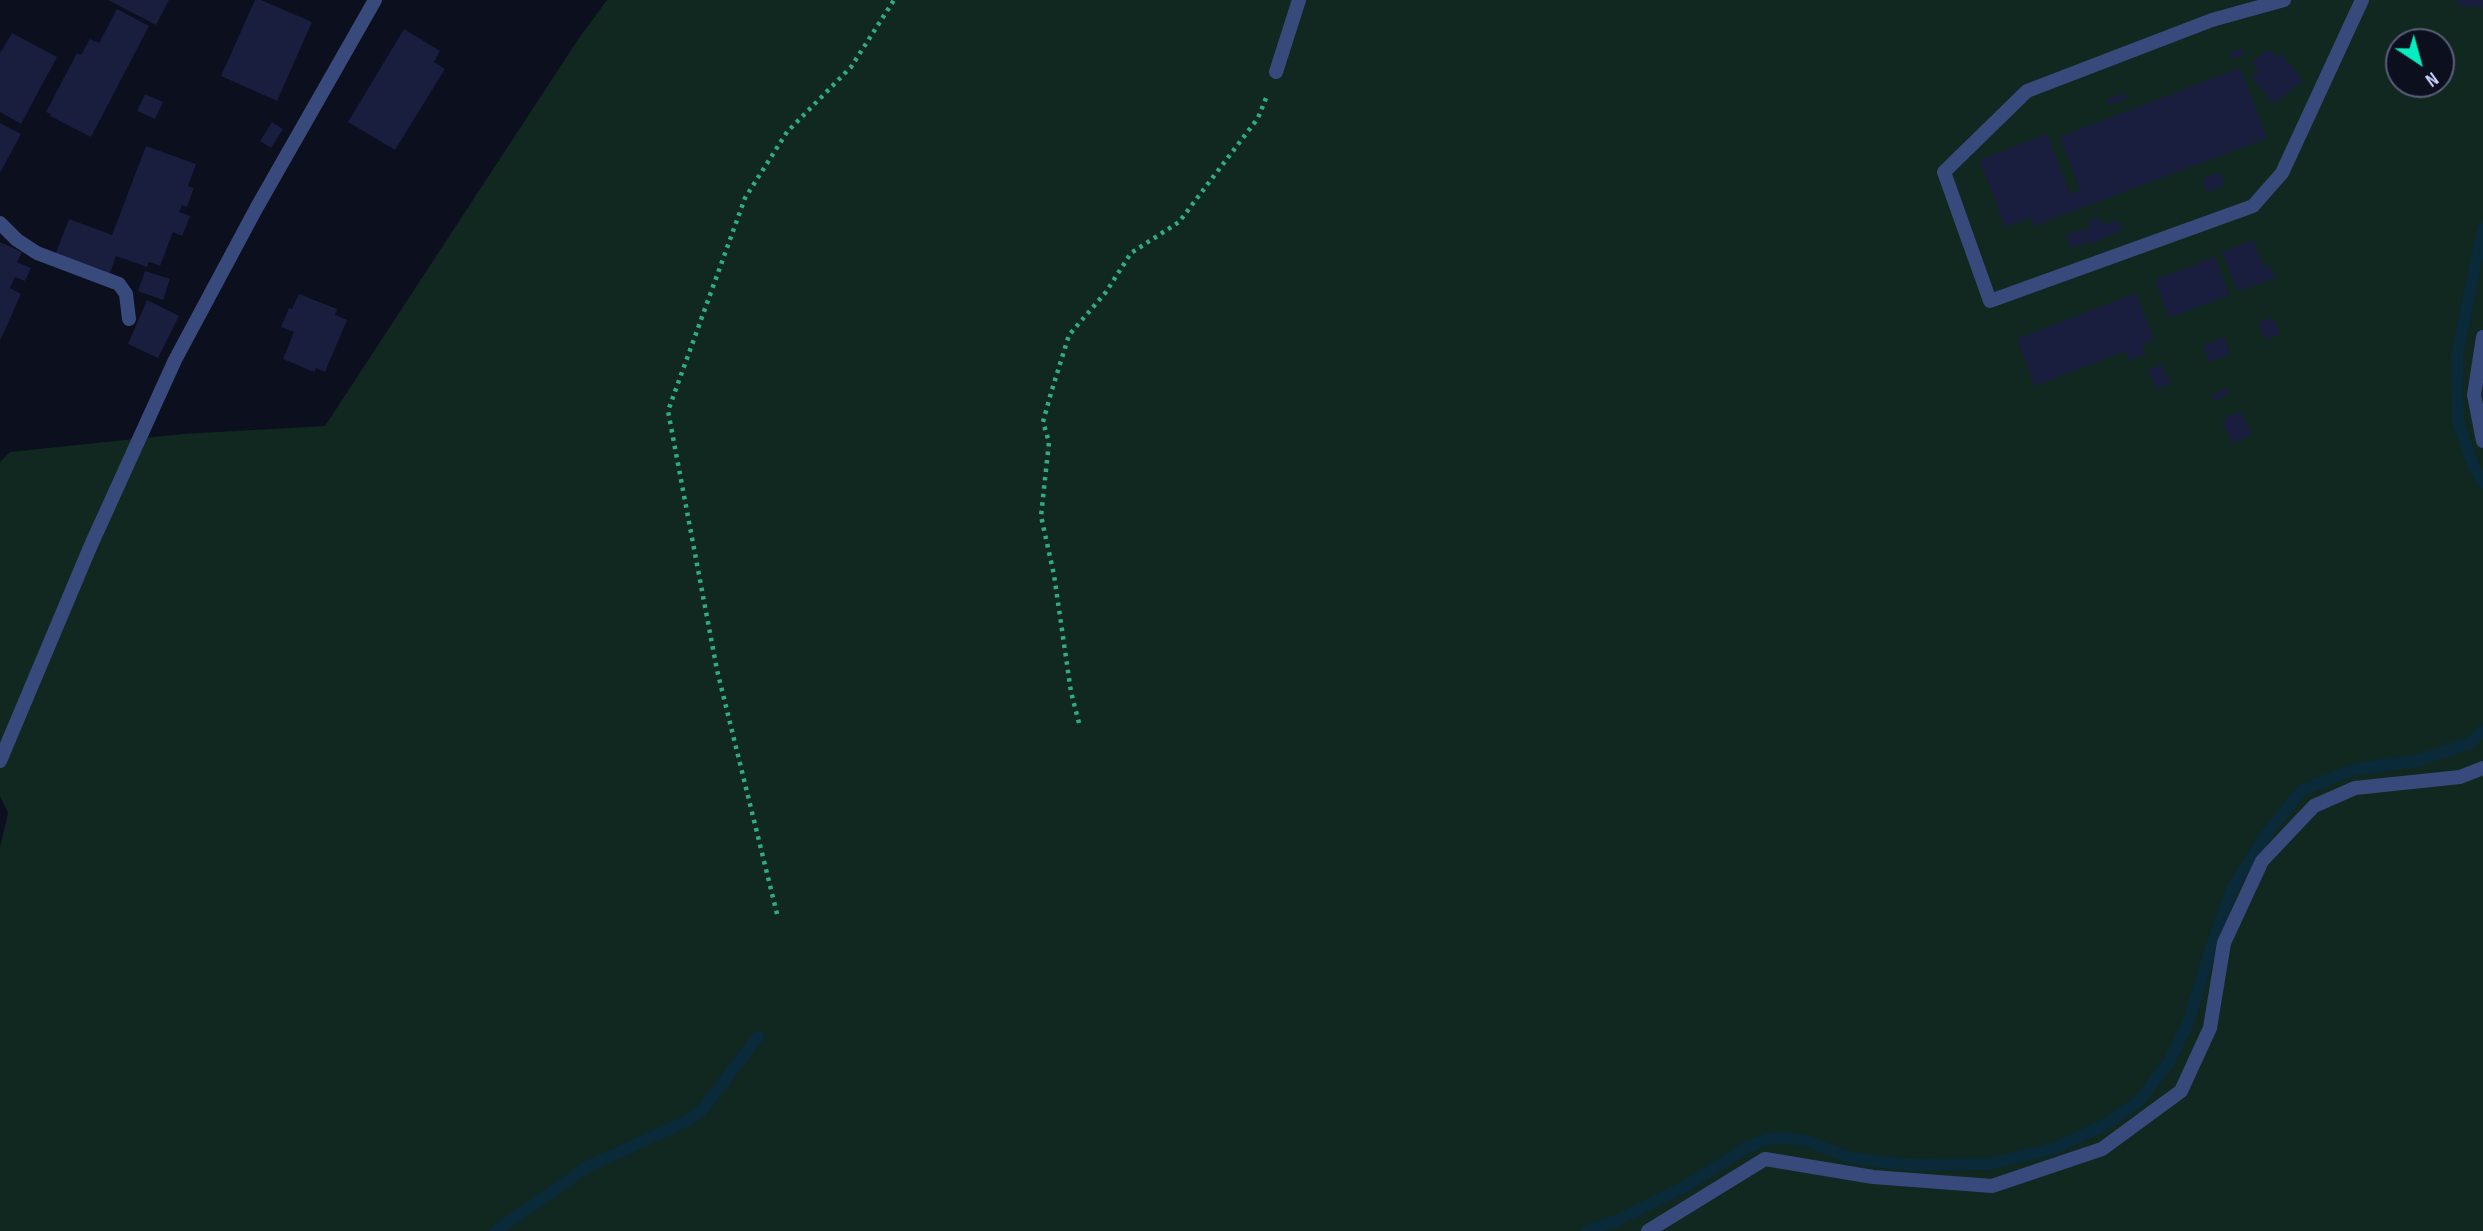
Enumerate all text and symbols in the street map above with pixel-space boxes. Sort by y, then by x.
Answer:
north arrow [2385,28,2455,98]
text: N [2421,66,2442,91]

